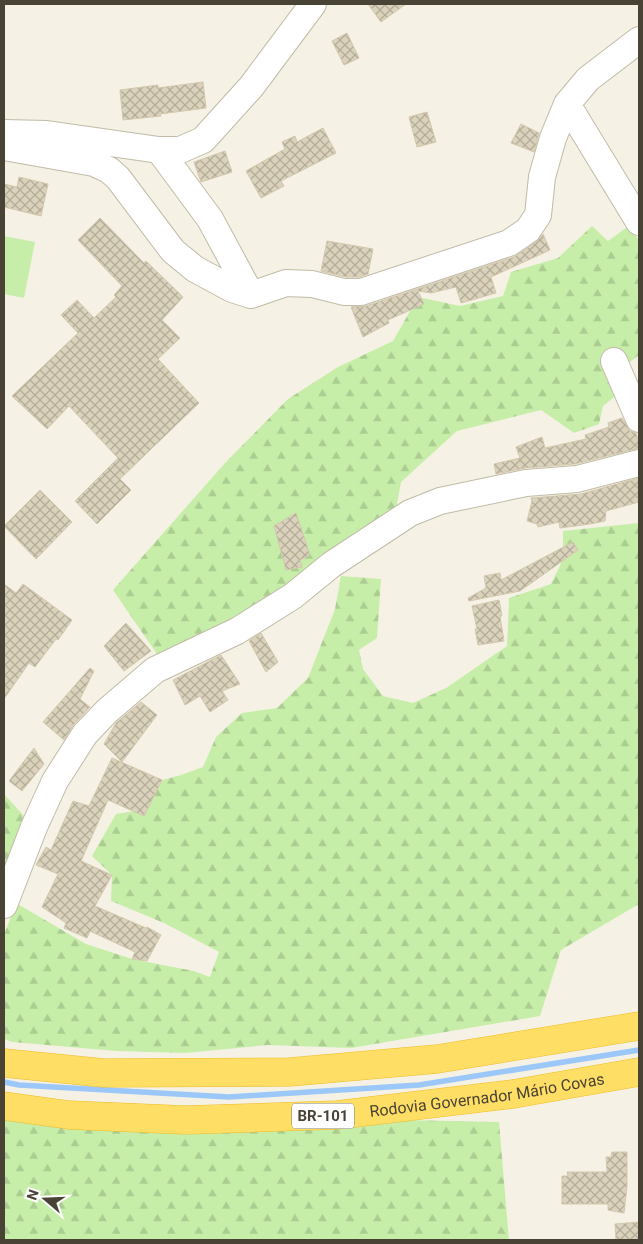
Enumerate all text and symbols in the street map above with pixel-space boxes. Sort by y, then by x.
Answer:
street label: Rodovia Governador Mário Covas [368,1069,606,1121]
road number: BR-101 [292,1104,354,1128]
north arrow [20,1174,70,1224]
text: N [24,1187,42,1202]

